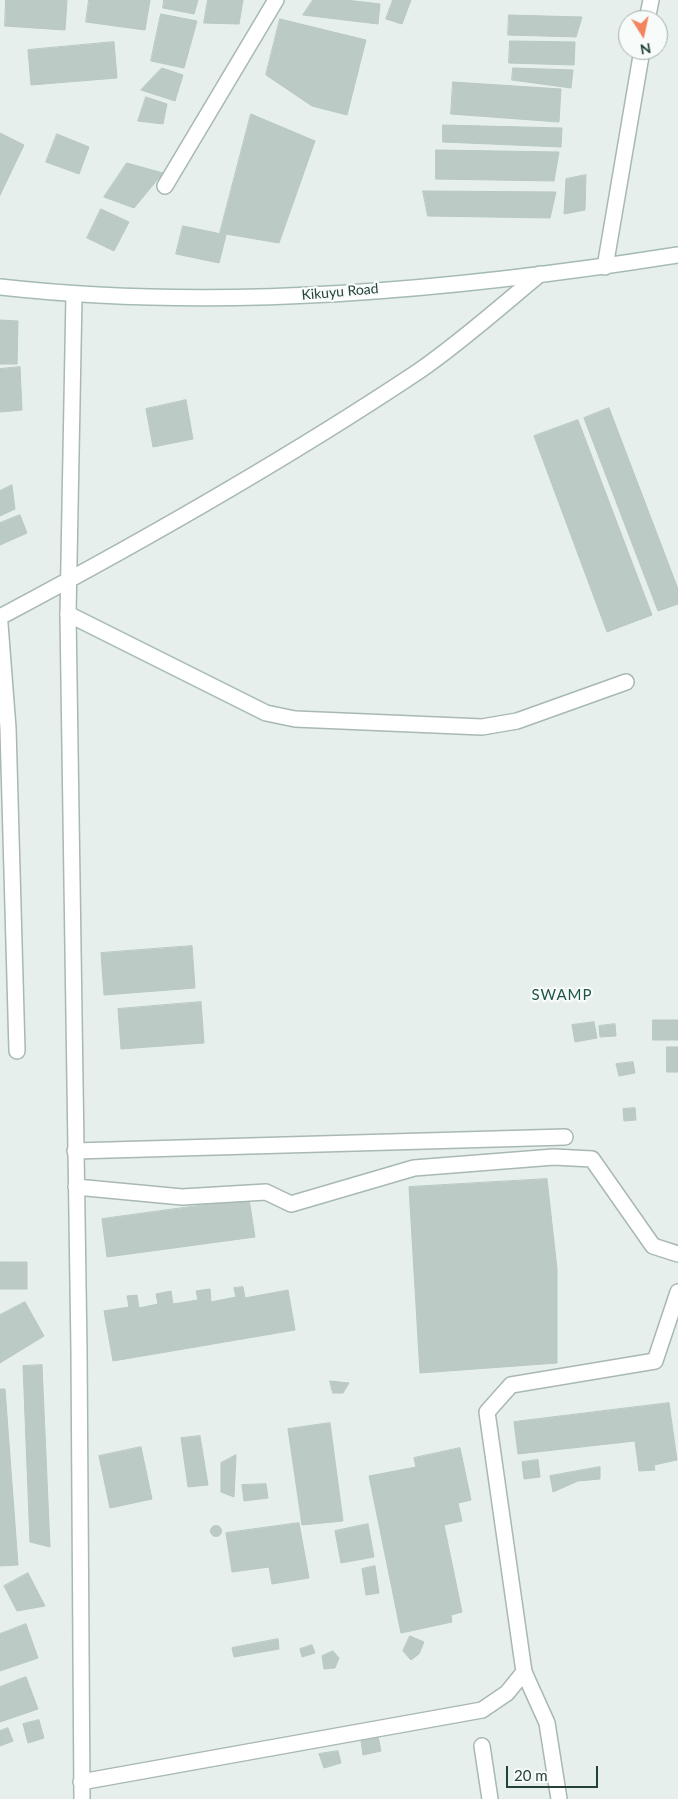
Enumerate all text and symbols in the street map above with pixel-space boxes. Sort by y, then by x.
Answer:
north arrow [618,10,668,60]
text: N [639,40,652,59]
street label: Kikuyu Road [301,280,379,304]
district label: SWAMP [531,986,593,1004]
scale bar [508,1756,600,1788]
text: 20 m [514,1766,548,1784]

